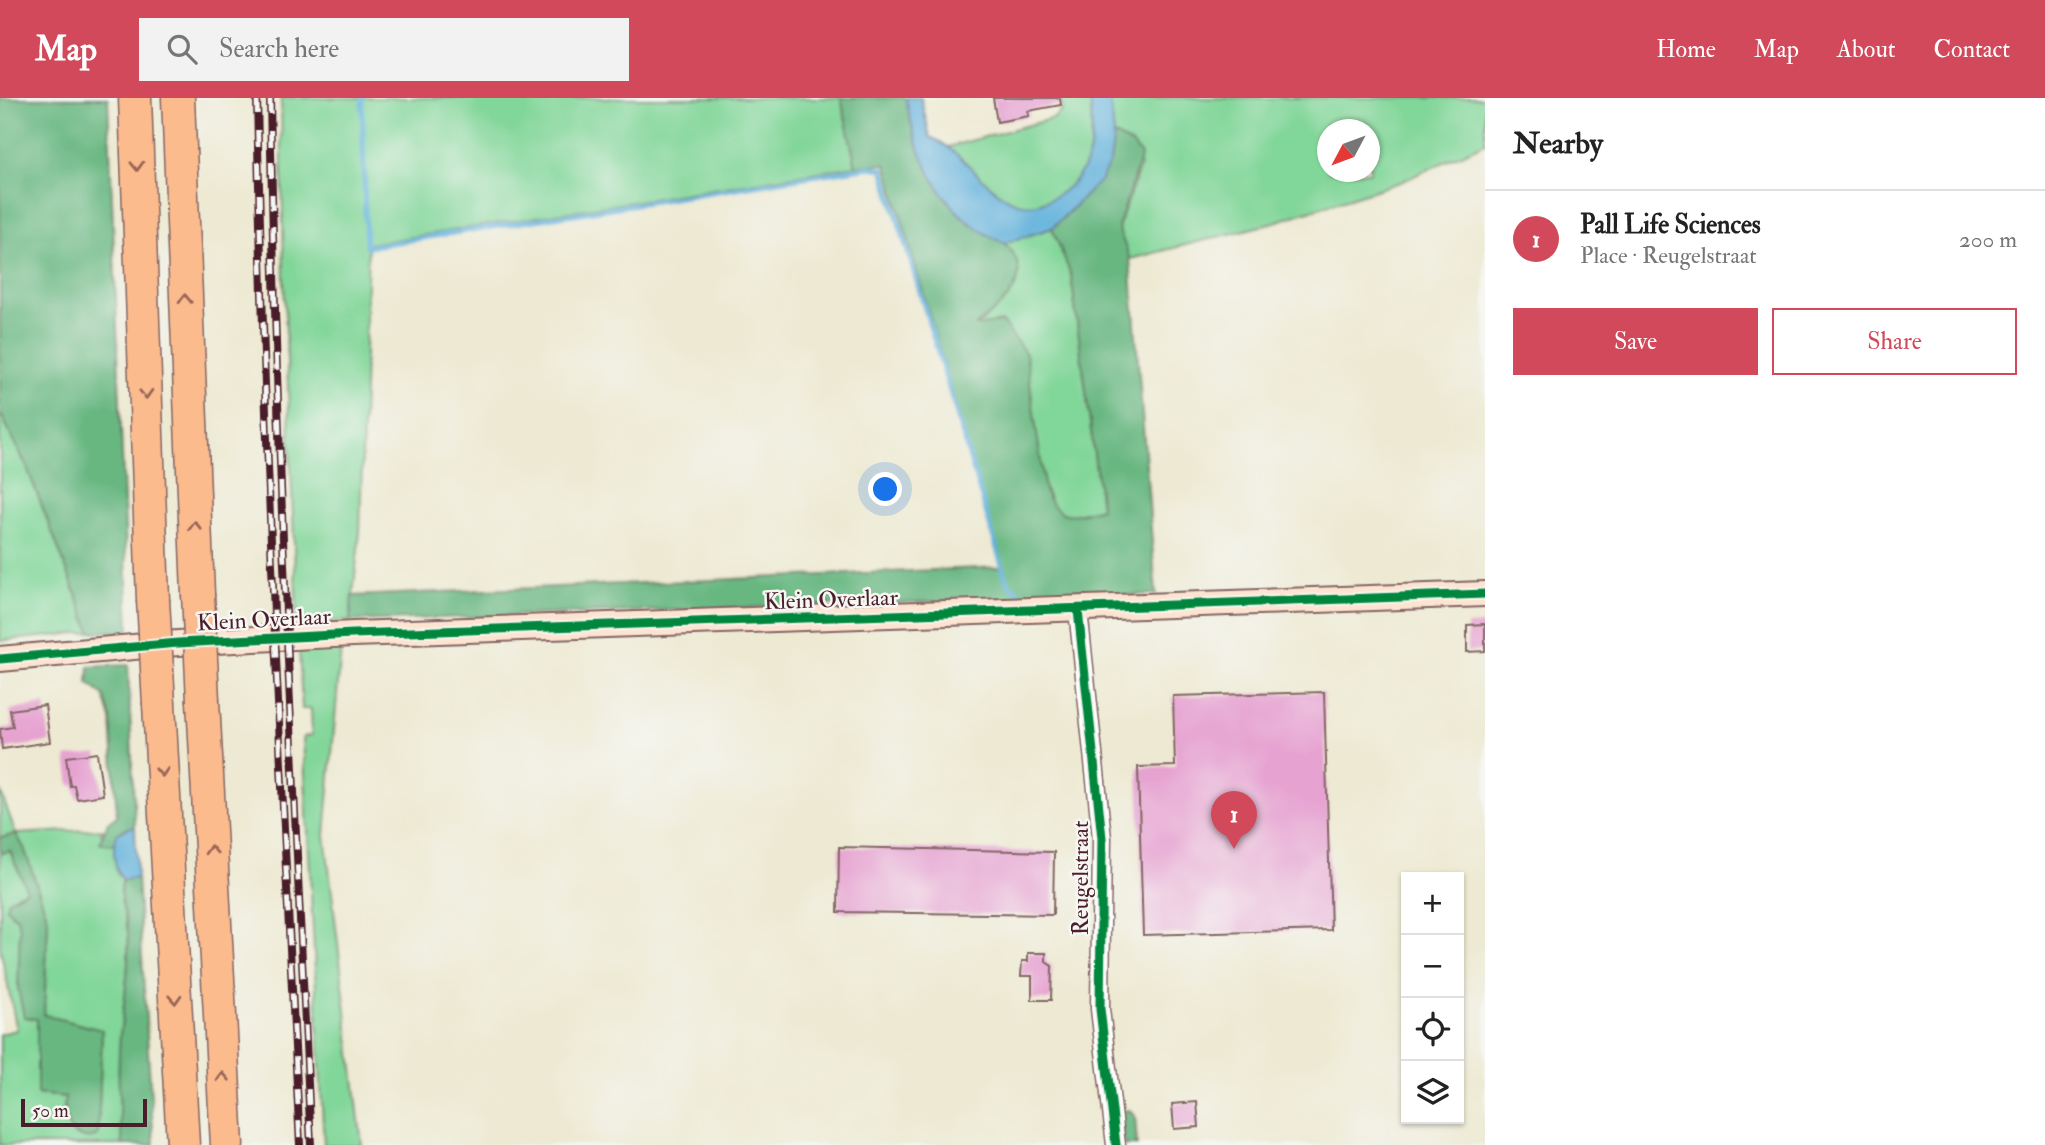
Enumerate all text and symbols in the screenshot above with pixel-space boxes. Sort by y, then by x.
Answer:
search box [139,18,629,81]
text: Map [35,29,97,70]
icon: search [163,30,201,68]
text: Search here [219,33,339,65]
text: Home [1656,34,1716,65]
text: Map [1754,34,1799,65]
text: About [1837,34,1896,65]
text: Contact [1934,34,2010,65]
north arrow [1317,119,1380,182]
text: Nearby [1513,125,1603,162]
one-way arrow [130,161,145,172]
text: Pall Life Sciences [1580,209,1761,241]
text: 1 [1532,225,1540,254]
text: 200 m [1959,225,2017,254]
text: Place · Reugelstraat [1580,241,1757,270]
one-way arrow [178,293,193,304]
button: Save [1513,308,1758,375]
button: Share [1772,308,2017,375]
one-way arrow [138,388,153,399]
your location [868,472,902,506]
one-way arrow [188,520,203,531]
street label: Klein Overlaar [763,583,899,616]
street label: Klein Overlaar [196,601,332,637]
one-way arrow [155,766,170,777]
pin: 1 [1211,791,1257,849]
street label: Reugelstraat [1066,821,1095,935]
one-way arrow [203,844,218,855]
map controls [1401,872,1464,1124]
button: + [1401,872,1464,935]
button: − [1401,935,1464,998]
one-way arrow [167,994,182,1005]
button: locate [1401,998,1464,1061]
button: layers [1401,1061,1464,1124]
one-way arrow [216,1071,231,1082]
scale bar [21,1096,147,1128]
text: 50 m [32,1099,69,1123]

